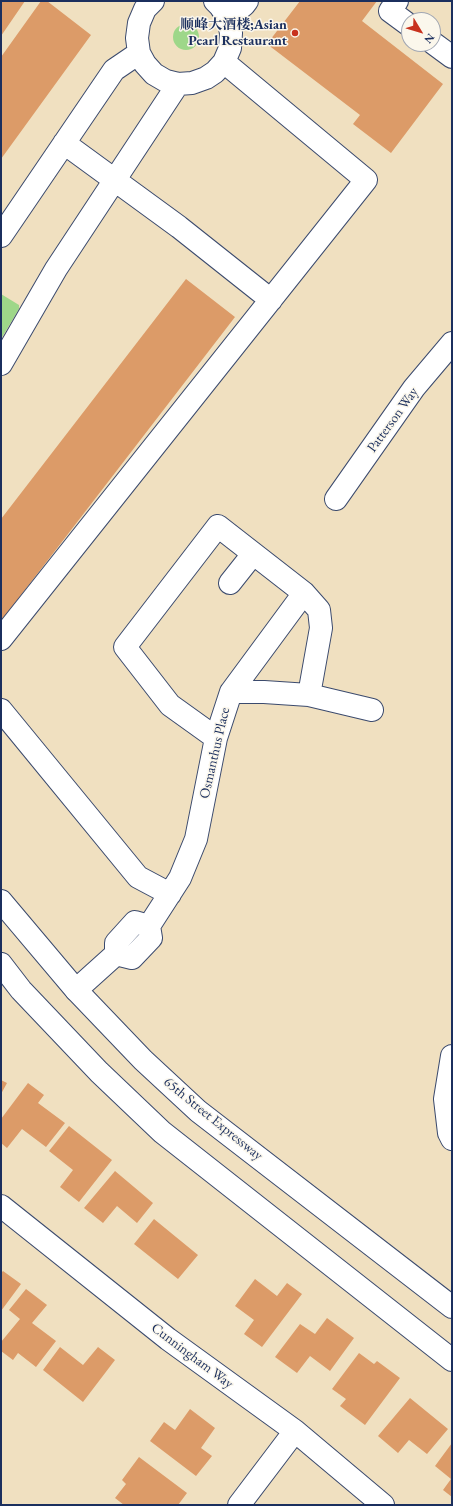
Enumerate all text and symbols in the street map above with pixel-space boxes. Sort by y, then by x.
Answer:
north arrow [401,12,441,52]
place label: 顺峰大酒楼;Asian Pearl Restaurant [180,17,287,50]
marker: 顺峰大酒楼;Asian Pearl Restaurant [290,28,300,38]
text: N [421,31,438,47]
street label: Patterson Way [364,384,422,456]
street label: Osmanthus Place [196,706,234,800]
street label: 65th Street Expressway [160,1074,266,1164]
street label: Cunningham Way [148,1320,236,1392]

